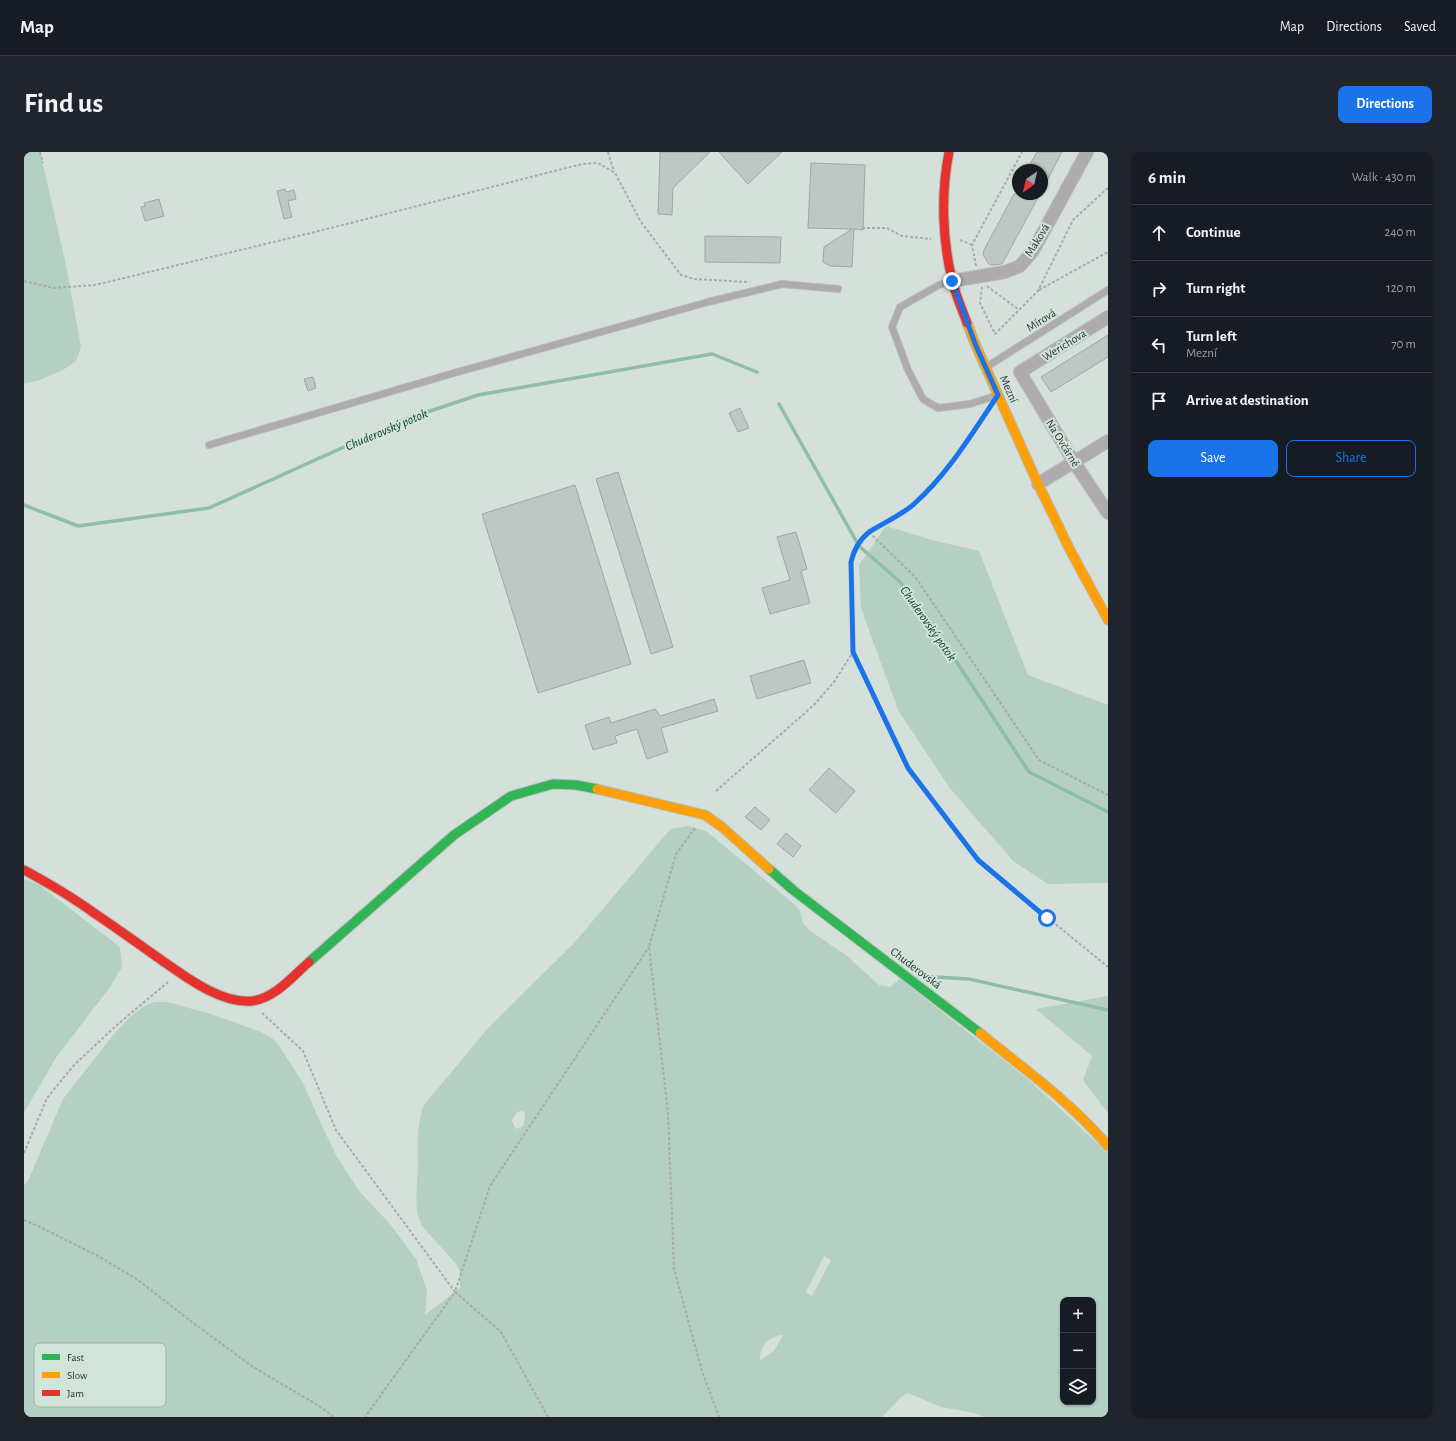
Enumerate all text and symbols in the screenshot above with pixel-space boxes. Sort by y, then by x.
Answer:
text: Map [20,18,54,37]
text: Map [1280,20,1304,34]
text: Directions [1326,20,1382,34]
text: Saved [1404,20,1436,34]
button: Directions [1338,86,1432,123]
text: Find us [24,90,103,118]
north arrow [1012,164,1048,200]
text: 6 min [1148,169,1186,186]
text: Walk · 430 m [1352,171,1416,184]
street label: Maková [1022,221,1052,259]
icon: ahead [1148,222,1170,244]
text: Continue [1186,225,1241,240]
text: 240 m [1384,226,1416,239]
route end [943,272,961,290]
icon: right [1148,278,1170,300]
text: Turn right [1186,281,1245,296]
text: 120 m [1386,282,1416,295]
street label: Mírová [1024,306,1058,334]
street label: Werichova [1040,327,1089,363]
text: Turn left [1186,329,1237,344]
icon: left [1148,334,1170,356]
text: 70 m [1391,338,1416,351]
text: Mezní [1186,347,1217,360]
street label: Mezní [998,373,1020,405]
icon: arrive [1148,390,1170,412]
text: Arrive at destination [1186,393,1309,408]
water label: Chuderovský potok [344,407,430,454]
street label: Na Ovčárně [1044,417,1082,469]
button: Save [1148,440,1278,477]
button: Share [1286,440,1416,477]
water label: Chuderovský potok [897,584,958,664]
route start [1038,909,1056,927]
street label: Chuderovská [888,945,944,991]
map controls [1060,1297,1096,1405]
button: + [1060,1297,1096,1333]
button: − [1060,1333,1096,1369]
legend [34,1343,166,1407]
text: Fast [67,1352,85,1363]
button: layers [1060,1369,1096,1405]
text: Slow [67,1370,88,1381]
text: Jam [67,1388,84,1399]

